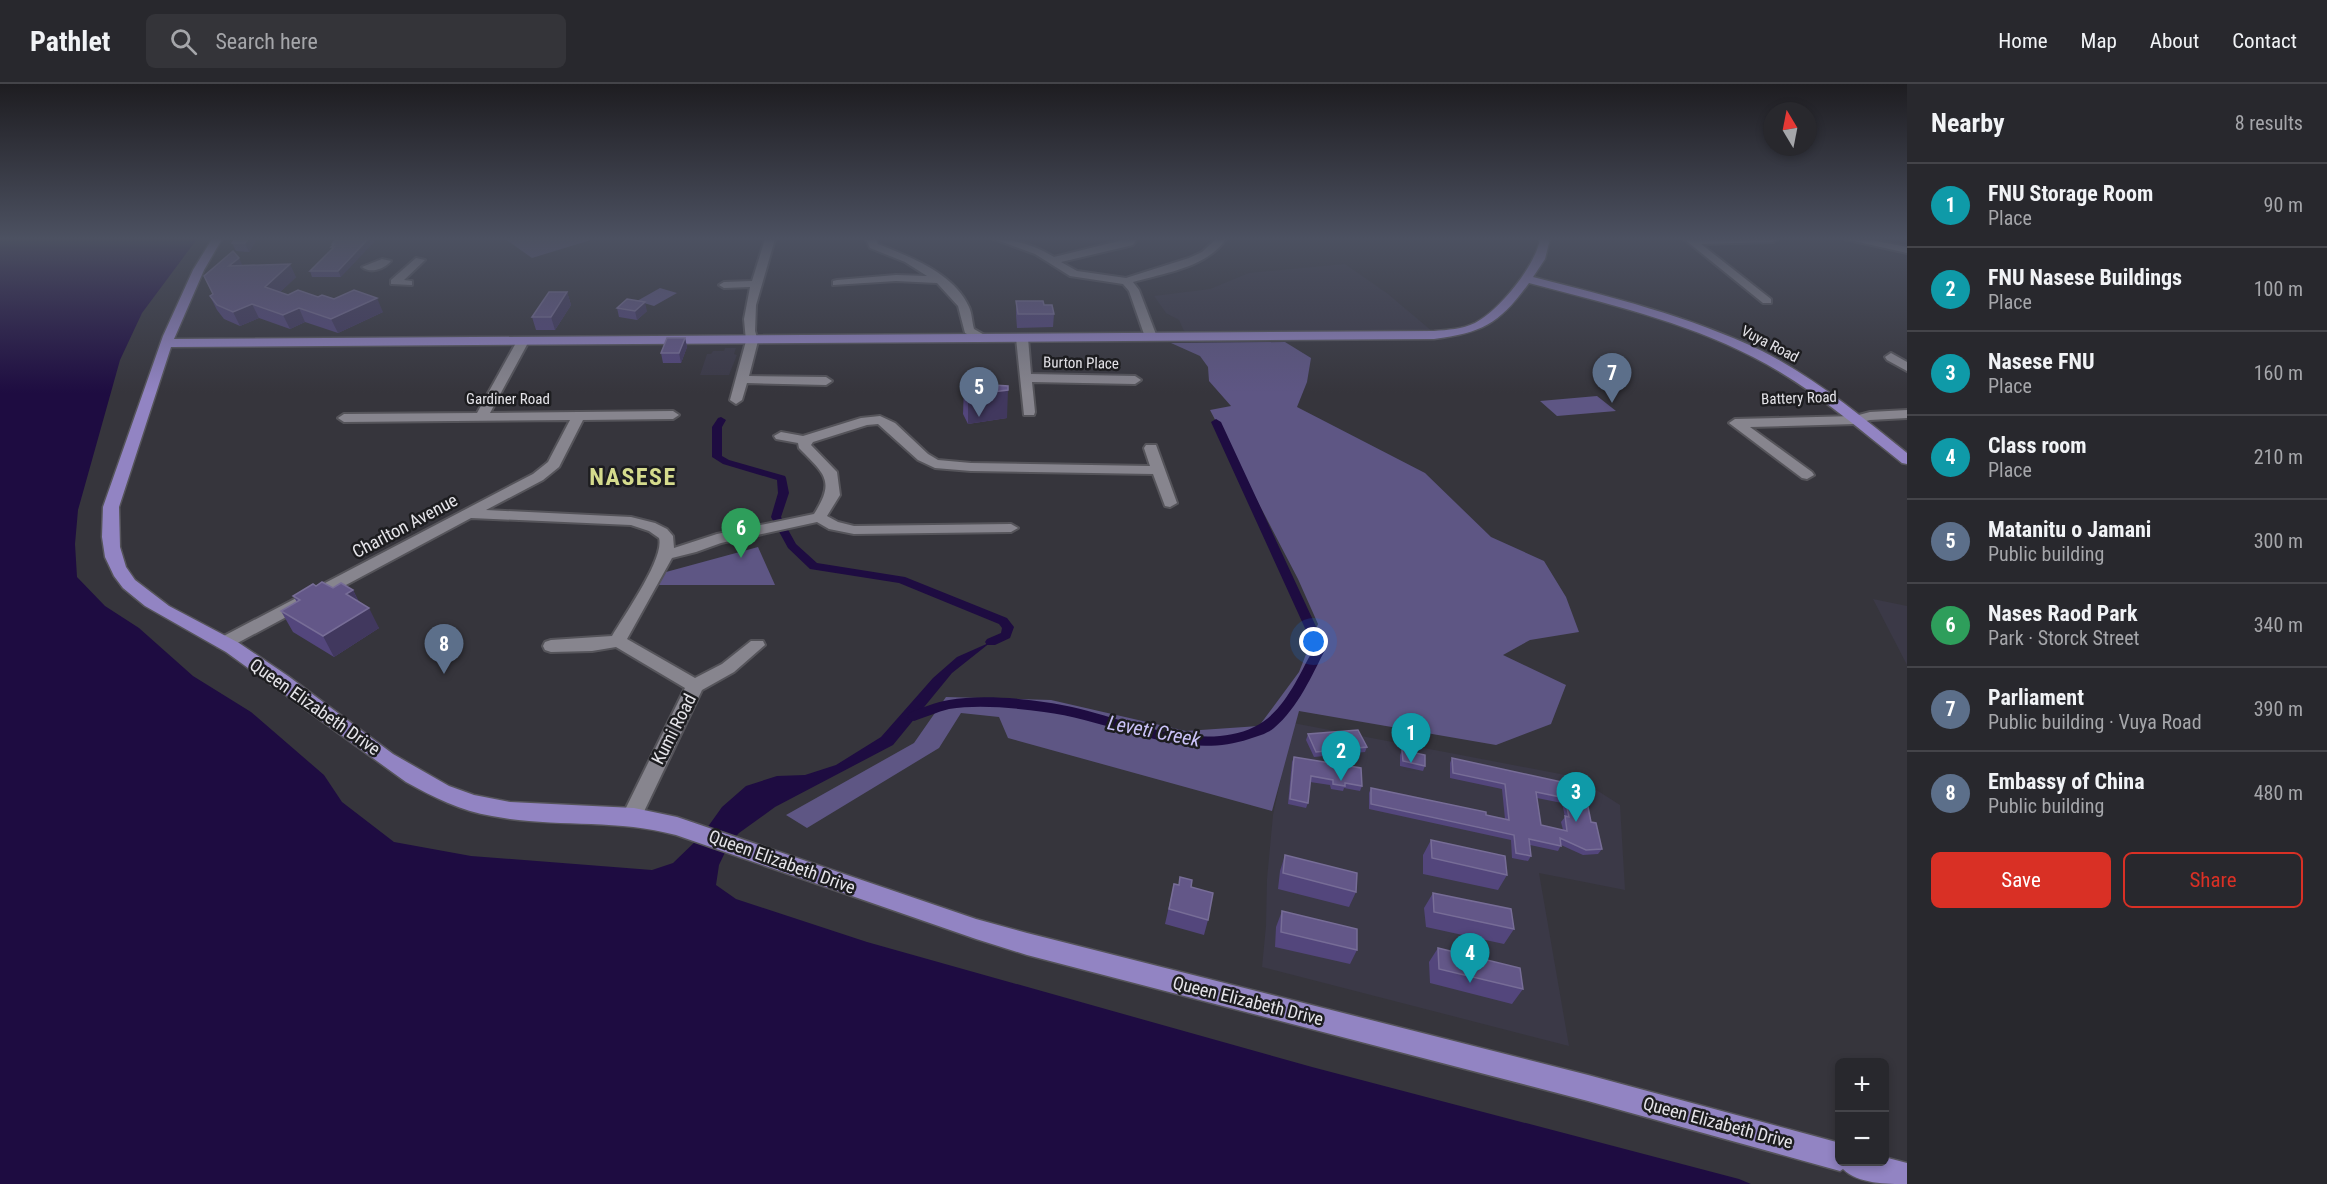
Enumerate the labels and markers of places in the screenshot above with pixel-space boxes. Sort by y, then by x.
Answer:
pin: 7 [1592,354,1632,403]
pin: 5 [960,368,998,417]
pin: 6 [722,508,760,558]
pin: 8 [424,624,464,674]
pin: 1 [1392,714,1430,763]
pin: 2 [1322,732,1360,781]
pin: 3 [1556,772,1596,822]
pin: 4 [1450,934,1490,983]

